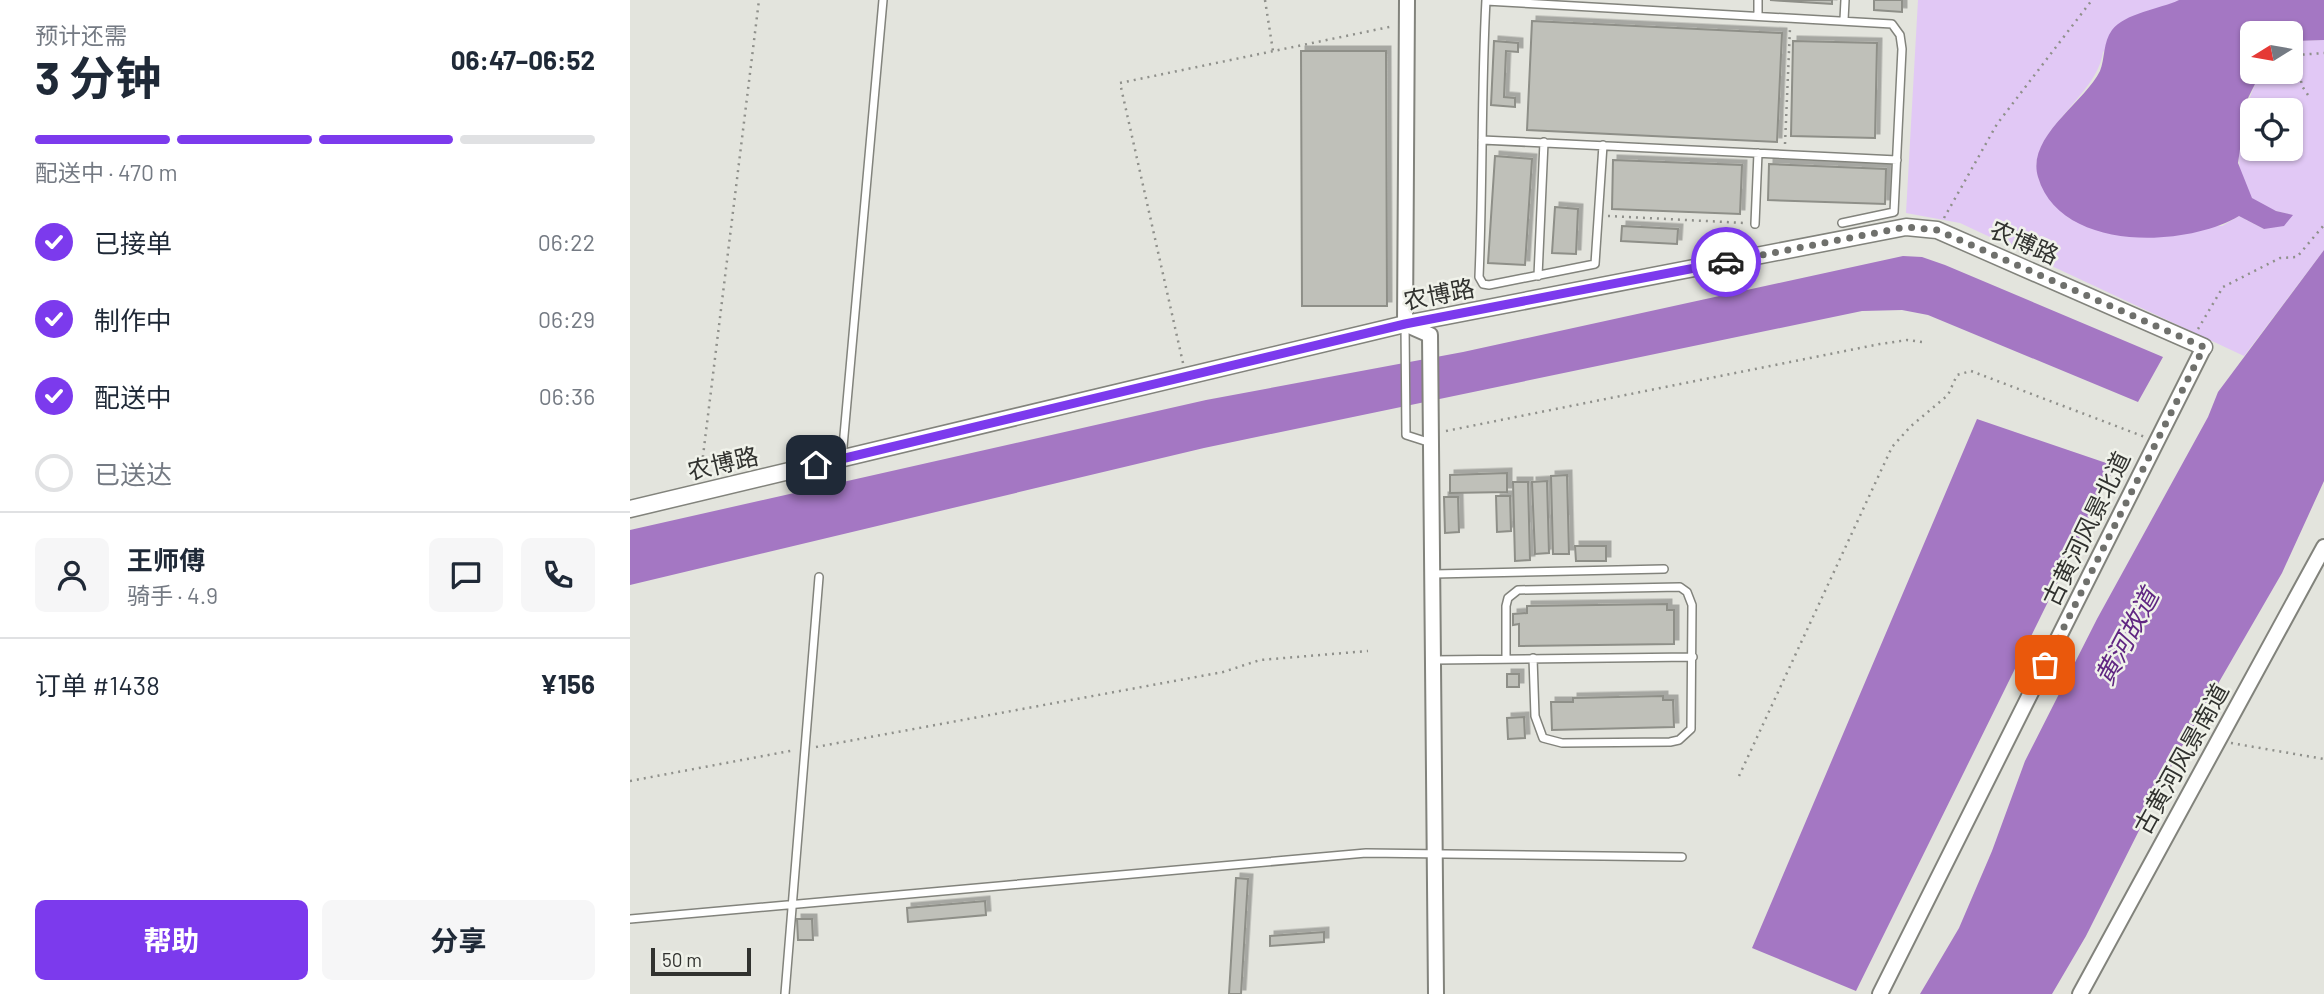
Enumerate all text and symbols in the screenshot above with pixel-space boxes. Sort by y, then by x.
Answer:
text: 预计还需 [35,21,127,49]
north arrow [2240,21,2303,84]
map controls [2240,21,2303,161]
text: 06:47–06:52 [451,44,595,75]
text: 3 分钟 [35,49,161,104]
button: locate [2240,98,2303,161]
text: 配送中 · 470 m [35,158,178,186]
street label: 农博路 [1986,214,2063,270]
icon: check [35,223,73,261]
text: 已接单 [94,227,172,258]
courier [1691,227,1761,297]
text: 06:22 [538,228,595,256]
icon: car [1707,243,1745,281]
street label: 农博路 [1401,272,1477,315]
icon: check [35,300,73,338]
text: 制作中 [94,304,172,335]
text: 06:29 [538,305,595,333]
icon: check [35,377,73,415]
text: 配送中 [94,381,172,412]
text: 06:36 [539,382,595,410]
pin [786,435,846,495]
street label: 农博路 [684,440,761,485]
icon: home [797,446,835,484]
street label: 古黄河风景北道 [2036,446,2136,610]
text: 已送达 [94,458,172,489]
button: person [35,538,109,612]
button: chat [429,538,503,612]
button: phone [521,538,595,612]
text: 王师傅 [127,544,205,575]
water label: 黄河故道 [2088,580,2166,689]
text: 骑手 · 4.9 [127,581,218,609]
pin [2015,635,2075,695]
icon: bag [2026,646,2064,684]
text: ¥156 [540,668,595,699]
text: 订单 #1438 [35,669,160,700]
street label: 古黄河风景南道 [2127,678,2234,839]
button: 帮助 [35,900,308,980]
button: 分享 [322,900,595,980]
scale bar [651,945,751,977]
text: 50 m [662,948,702,971]

